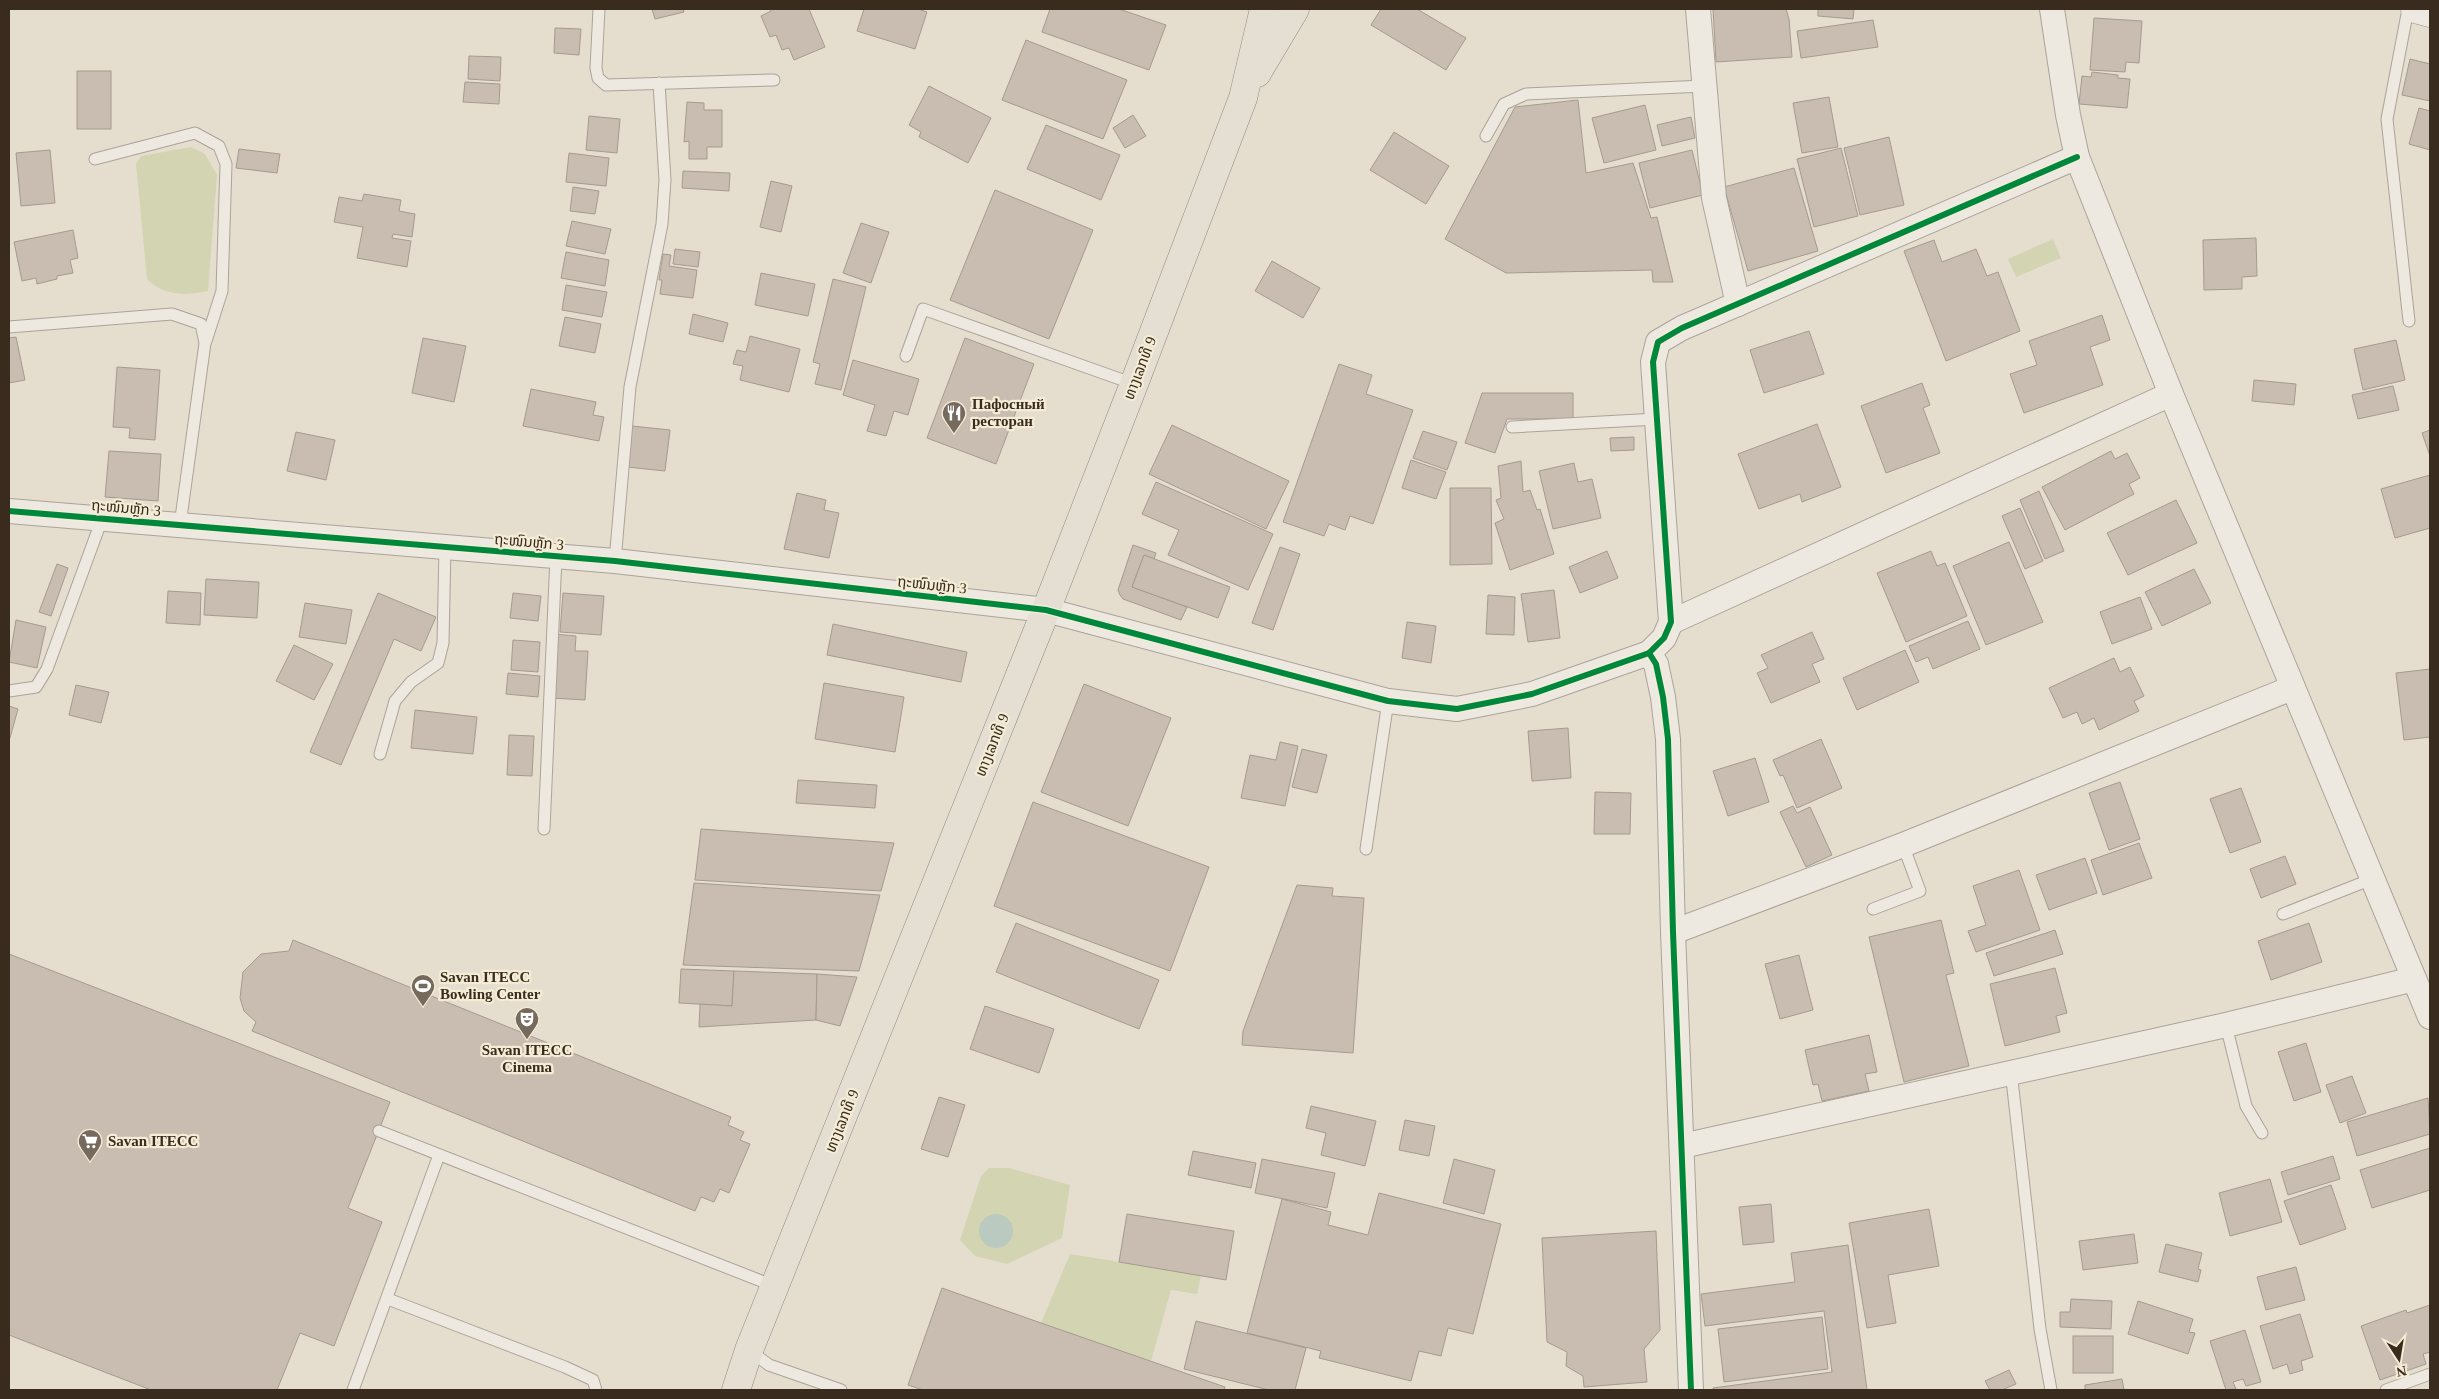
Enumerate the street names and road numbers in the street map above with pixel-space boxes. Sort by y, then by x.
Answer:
street label: ທາງເລກທີ 9 [1120,334,1159,402]
street label: ຖະໜົນຫຼັກ 3 [90,497,162,520]
street label: ຖະໜົນຫຼັກ 3 [493,531,565,554]
street label: ຖະໜົນຫຼັກ 3 [896,573,968,598]
street label: ທາງເລກທີ 9 [971,711,1012,779]
street label: ທາງເລກທີ 9 [821,1087,862,1155]

